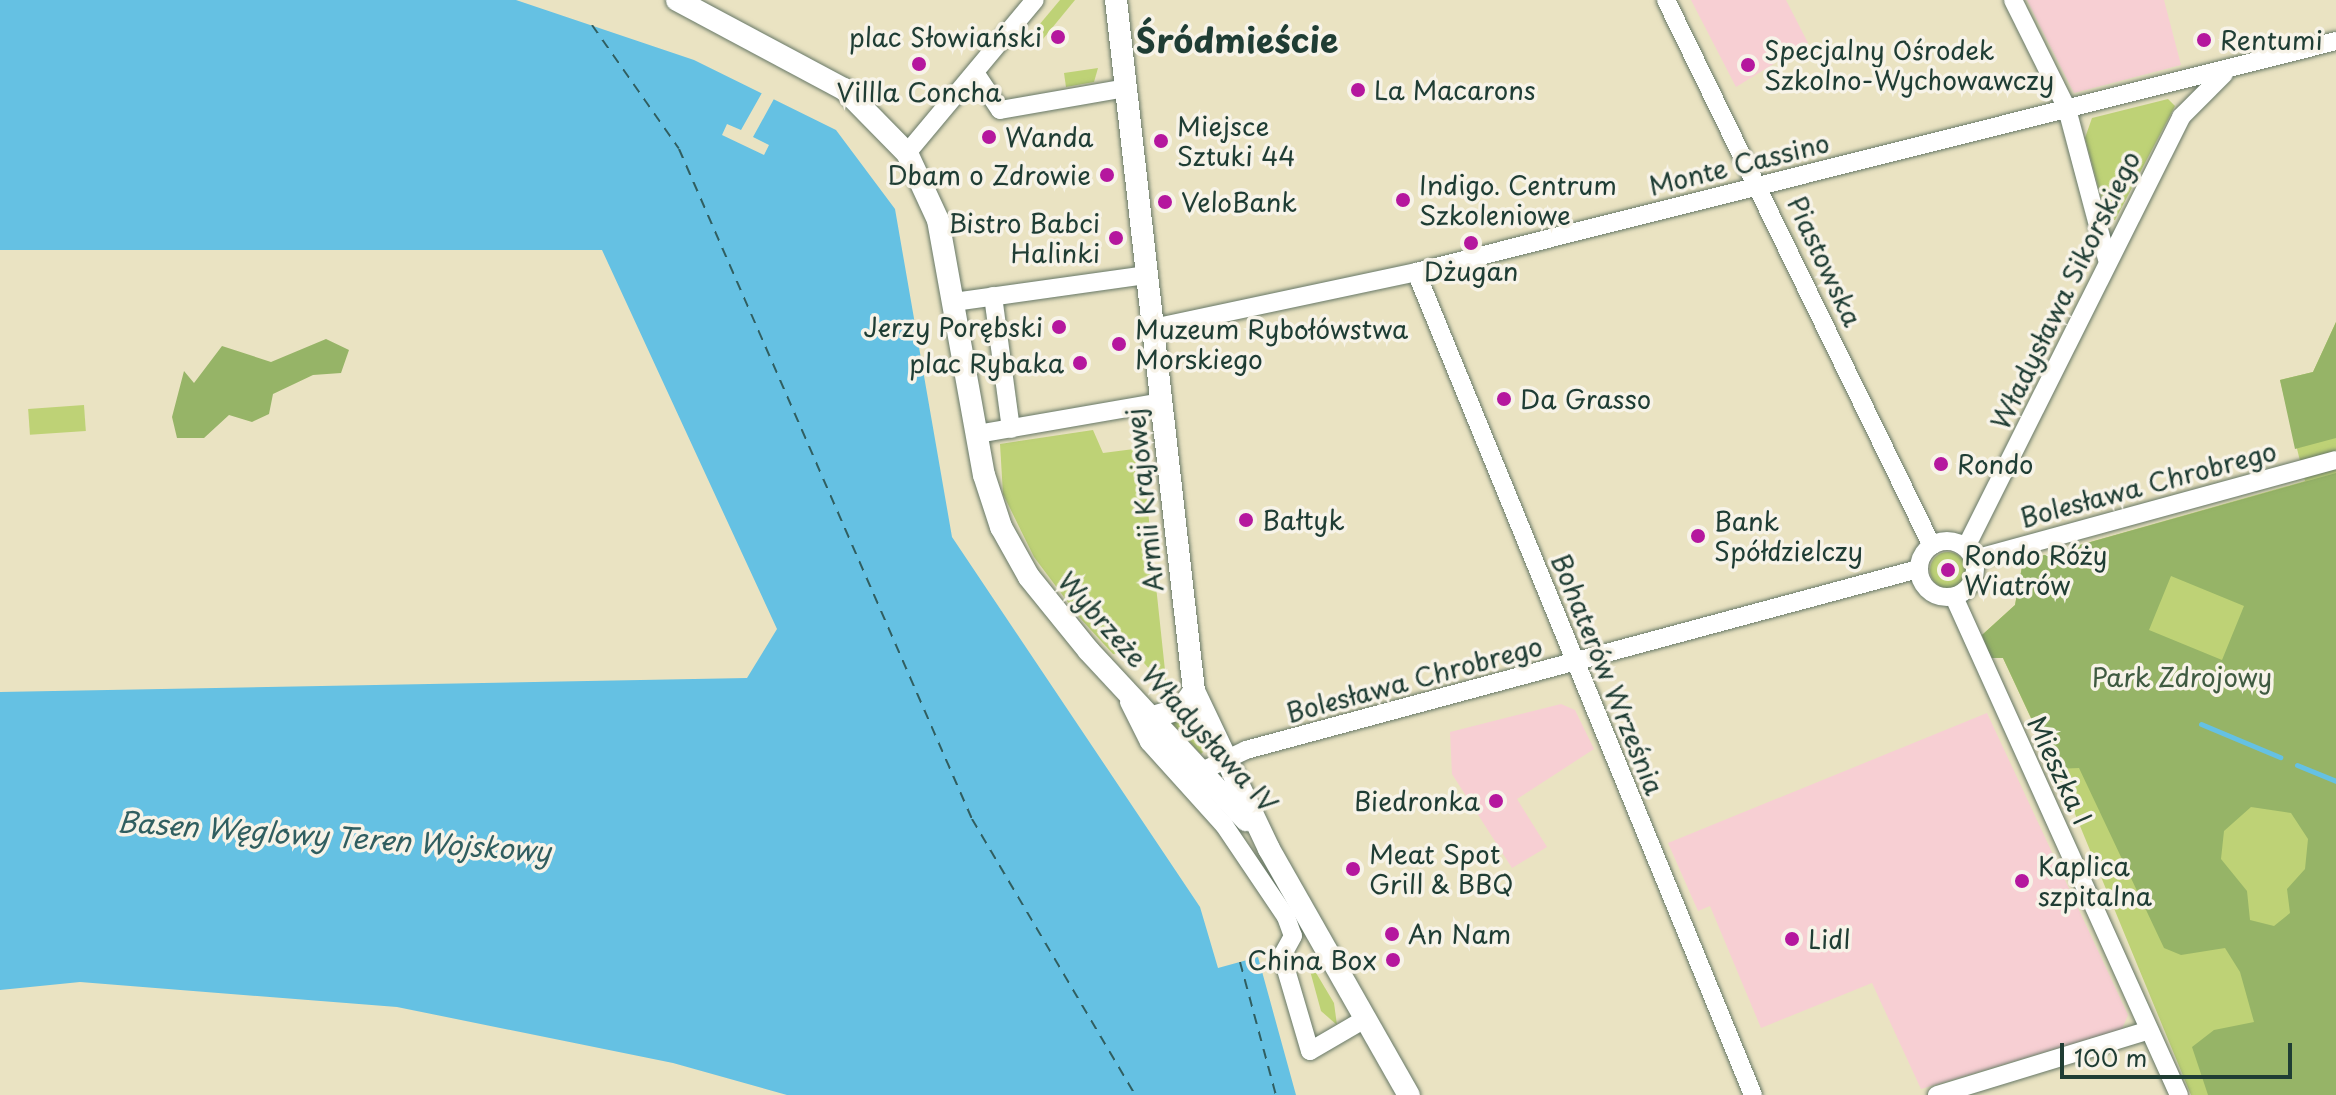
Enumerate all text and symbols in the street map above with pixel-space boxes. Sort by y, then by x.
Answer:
district label: Śródmieście [1135,20,1339,60]
place label: plac Słowiański [849,21,1042,53]
place label: Rentumi [2220,24,2323,56]
marker: plac Słowiański [1049,28,1067,46]
marker: Rentumi [2195,31,2213,49]
place label: Specjalny Ośrodek Szkolno-Wychowawczy [1764,34,2054,96]
marker: Villla Concha [910,55,928,73]
marker: Specjalny Ośrodek Szkolno-Wychowawczy [1739,56,1757,74]
place label: La Macarons [1374,74,1536,106]
place label: Villla Concha [837,76,1001,108]
marker: La Macarons [1349,81,1367,99]
place label: Miejsce Sztuki 44 [1177,110,1296,172]
place label: Wanda [1005,121,1093,153]
street label: Monte Cassino [1645,126,1833,202]
marker: Wanda [980,128,998,146]
marker: Miejsce Sztuki 44 [1152,132,1170,150]
street label: Władysława Sikorskiego [1984,147,2146,433]
place label: Dbam o Zdrowie [886,159,1091,191]
marker: Dbam o Zdrowie [1098,166,1116,184]
place label: Indigo. Centrum Szkoleniowe [1419,169,1619,230]
place label: VeloBank [1181,186,1297,218]
marker: Indigo. Centrum Szkoleniowe [1394,191,1412,209]
street label: Piastowska [1781,191,1869,331]
marker: VeloBank [1156,193,1174,211]
place label: Bistro Babci Halinki [947,207,1100,268]
marker: Bistro Babci Halinki [1107,229,1125,247]
marker: Dżugan [1462,234,1480,252]
place label: Dżugan [1424,255,1518,287]
place label: Jerzy Porębski [862,311,1043,343]
place label: Muzeum Rybołówstwa Morskiego [1135,313,1409,374]
marker: Jerzy Porębski [1050,318,1068,336]
marker: Muzeum Rybołówstwa Morskiego [1110,335,1128,353]
place label: plac Rybaka [908,347,1064,379]
marker: plac Rybaka [1071,354,1089,372]
place label: Da Grasso [1520,383,1652,415]
marker: Da Grasso [1495,390,1513,408]
street label: Armii Krajowej [1119,406,1169,594]
street label: Bolesława Chrobrego [2017,435,2279,533]
place label: Rondo [1957,448,2033,480]
marker: Rondo [1932,455,1950,473]
place label: Bałtyk [1262,504,1345,536]
place label: Bank Spółdzielczy [1714,505,1863,566]
marker: Bałtyk [1237,511,1255,529]
marker: Bank Spółdzielczy [1689,527,1707,545]
place label: Rondo Róży Wiatrów [1964,539,2108,600]
street label: Bohaterów Września [1545,549,1671,799]
marker: Rondo Róży Wiatrów [1939,561,1957,579]
street label: Wybrzeże Władysława IV [1052,565,1284,819]
street label: Bolesława Chrobrego [1283,630,1545,728]
park label: Park Zdrojowy [2091,661,2273,693]
street label: Mieszka I [2021,710,2099,830]
place label: Biedronka [1354,785,1480,817]
marker: Biedronka [1487,792,1505,810]
water label: Basen Węglowy Teren Wojskowy [116,804,552,868]
place label: Meat Spot Grill & BBQ [1369,838,1515,900]
place label: Kaplica szpitalna [2038,850,2152,912]
marker: Meat Spot Grill & BBQ [1344,860,1362,878]
marker: Kaplica szpitalna [2013,872,2031,890]
place label: An Nam [1408,918,1512,950]
place label: Lidl [1808,923,1851,955]
marker: An Nam [1383,925,1401,943]
marker: Lidl [1783,930,1801,948]
place label: China Box [1248,944,1377,976]
marker: China Box [1384,951,1402,969]
scale bar [2064,1027,2296,1077]
text: 100 m [2074,1039,2147,1075]

